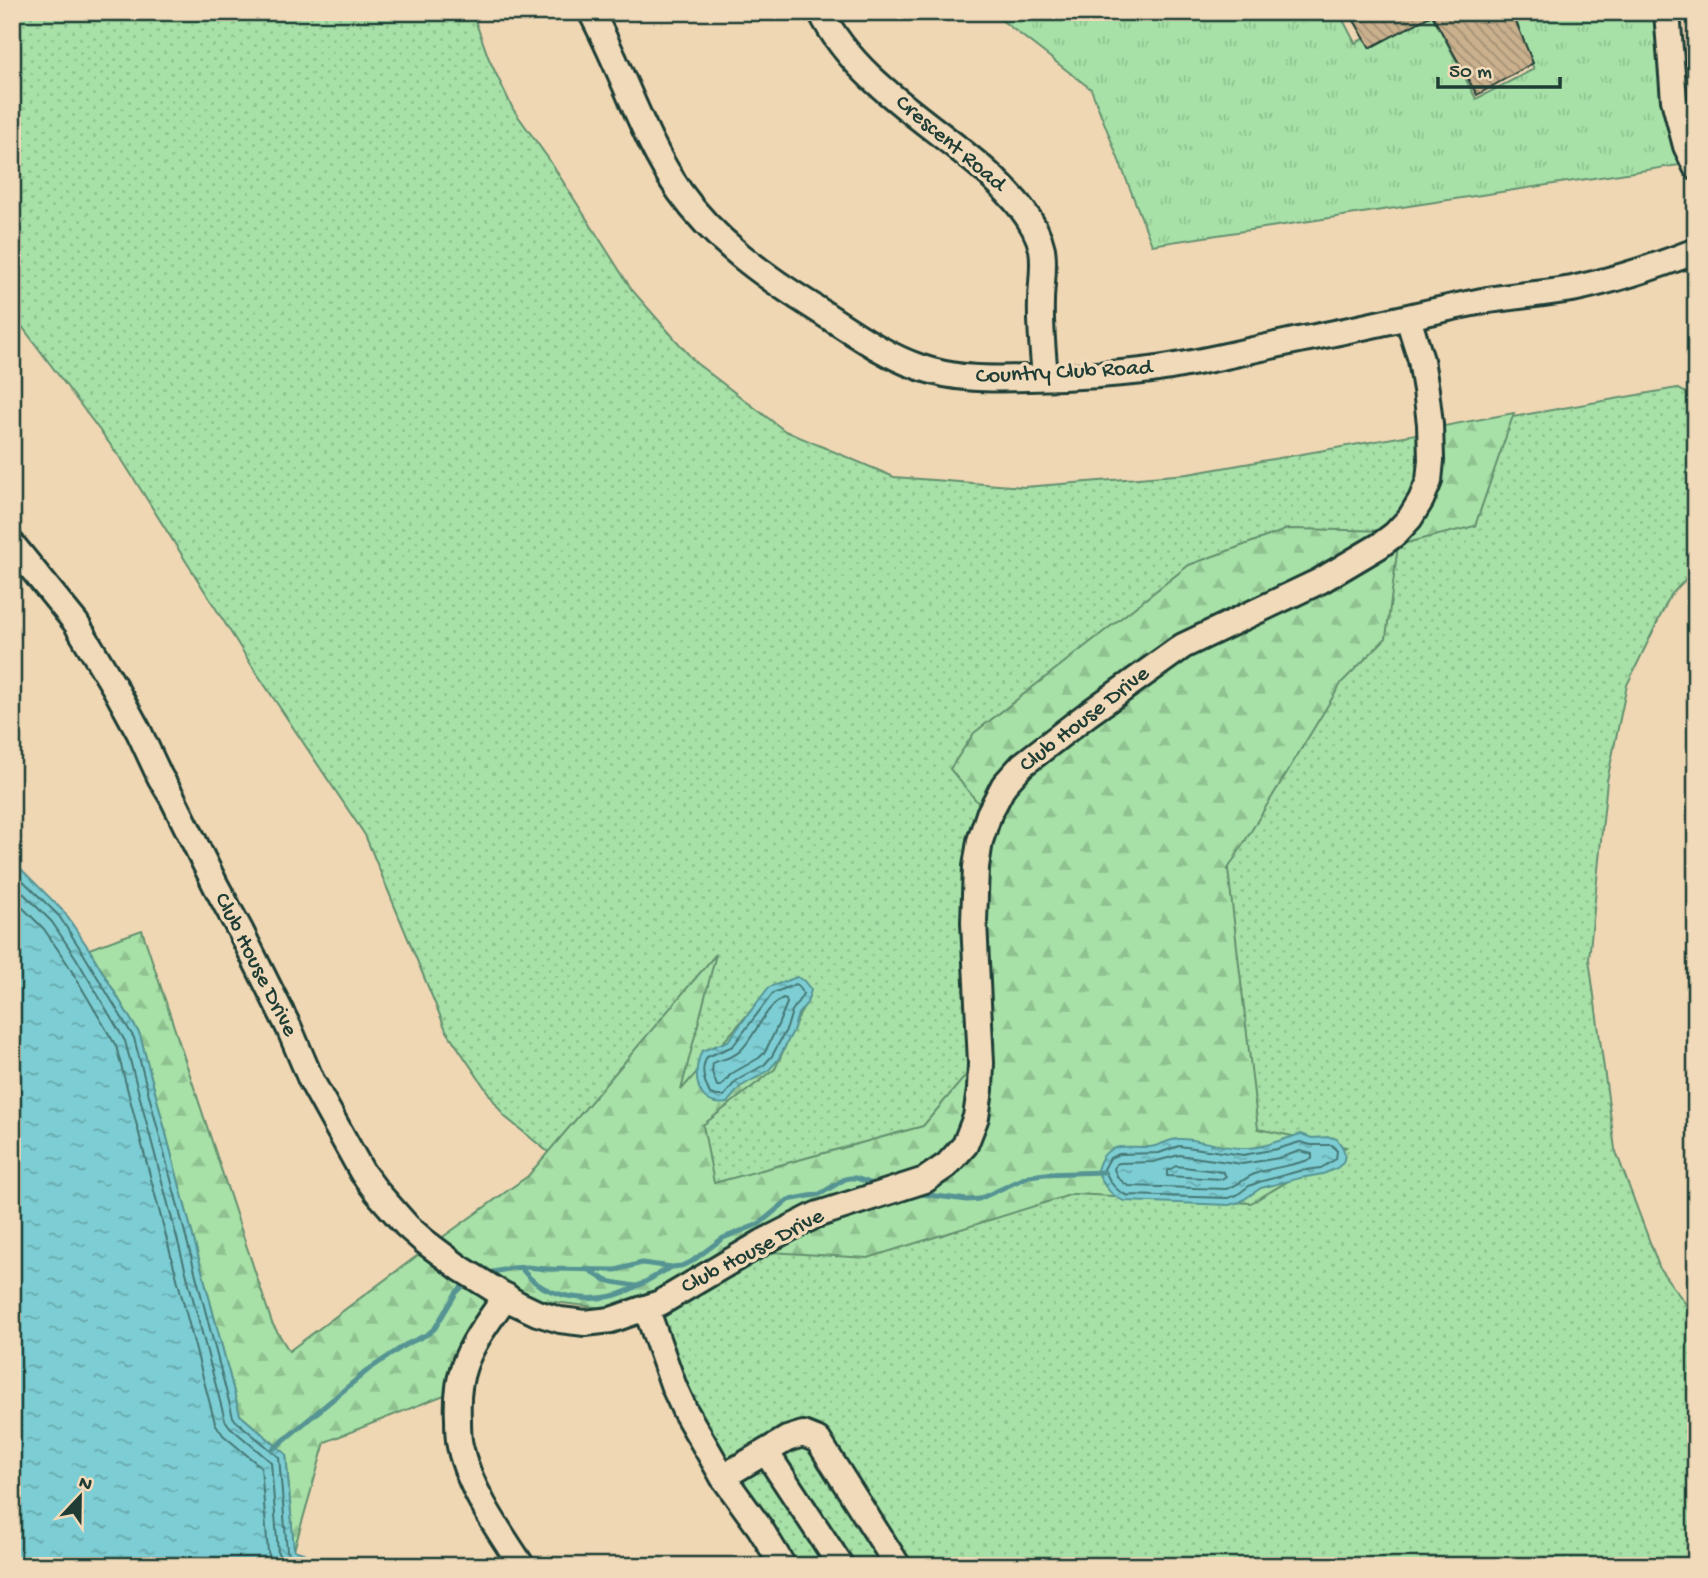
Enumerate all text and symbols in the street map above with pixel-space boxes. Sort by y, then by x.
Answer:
scale bar [1438,46,1561,90]
text: 50 m [1449,61,1492,86]
street label: Crescent Road [889,90,1012,199]
street label: Country Club Road [975,355,1154,391]
street label: Club House Drive [1015,660,1156,779]
street label: Club House Drive [207,889,303,1042]
street label: Club House Drive [677,1203,830,1301]
north arrow [46,1462,116,1532]
text: N [75,1471,95,1497]

